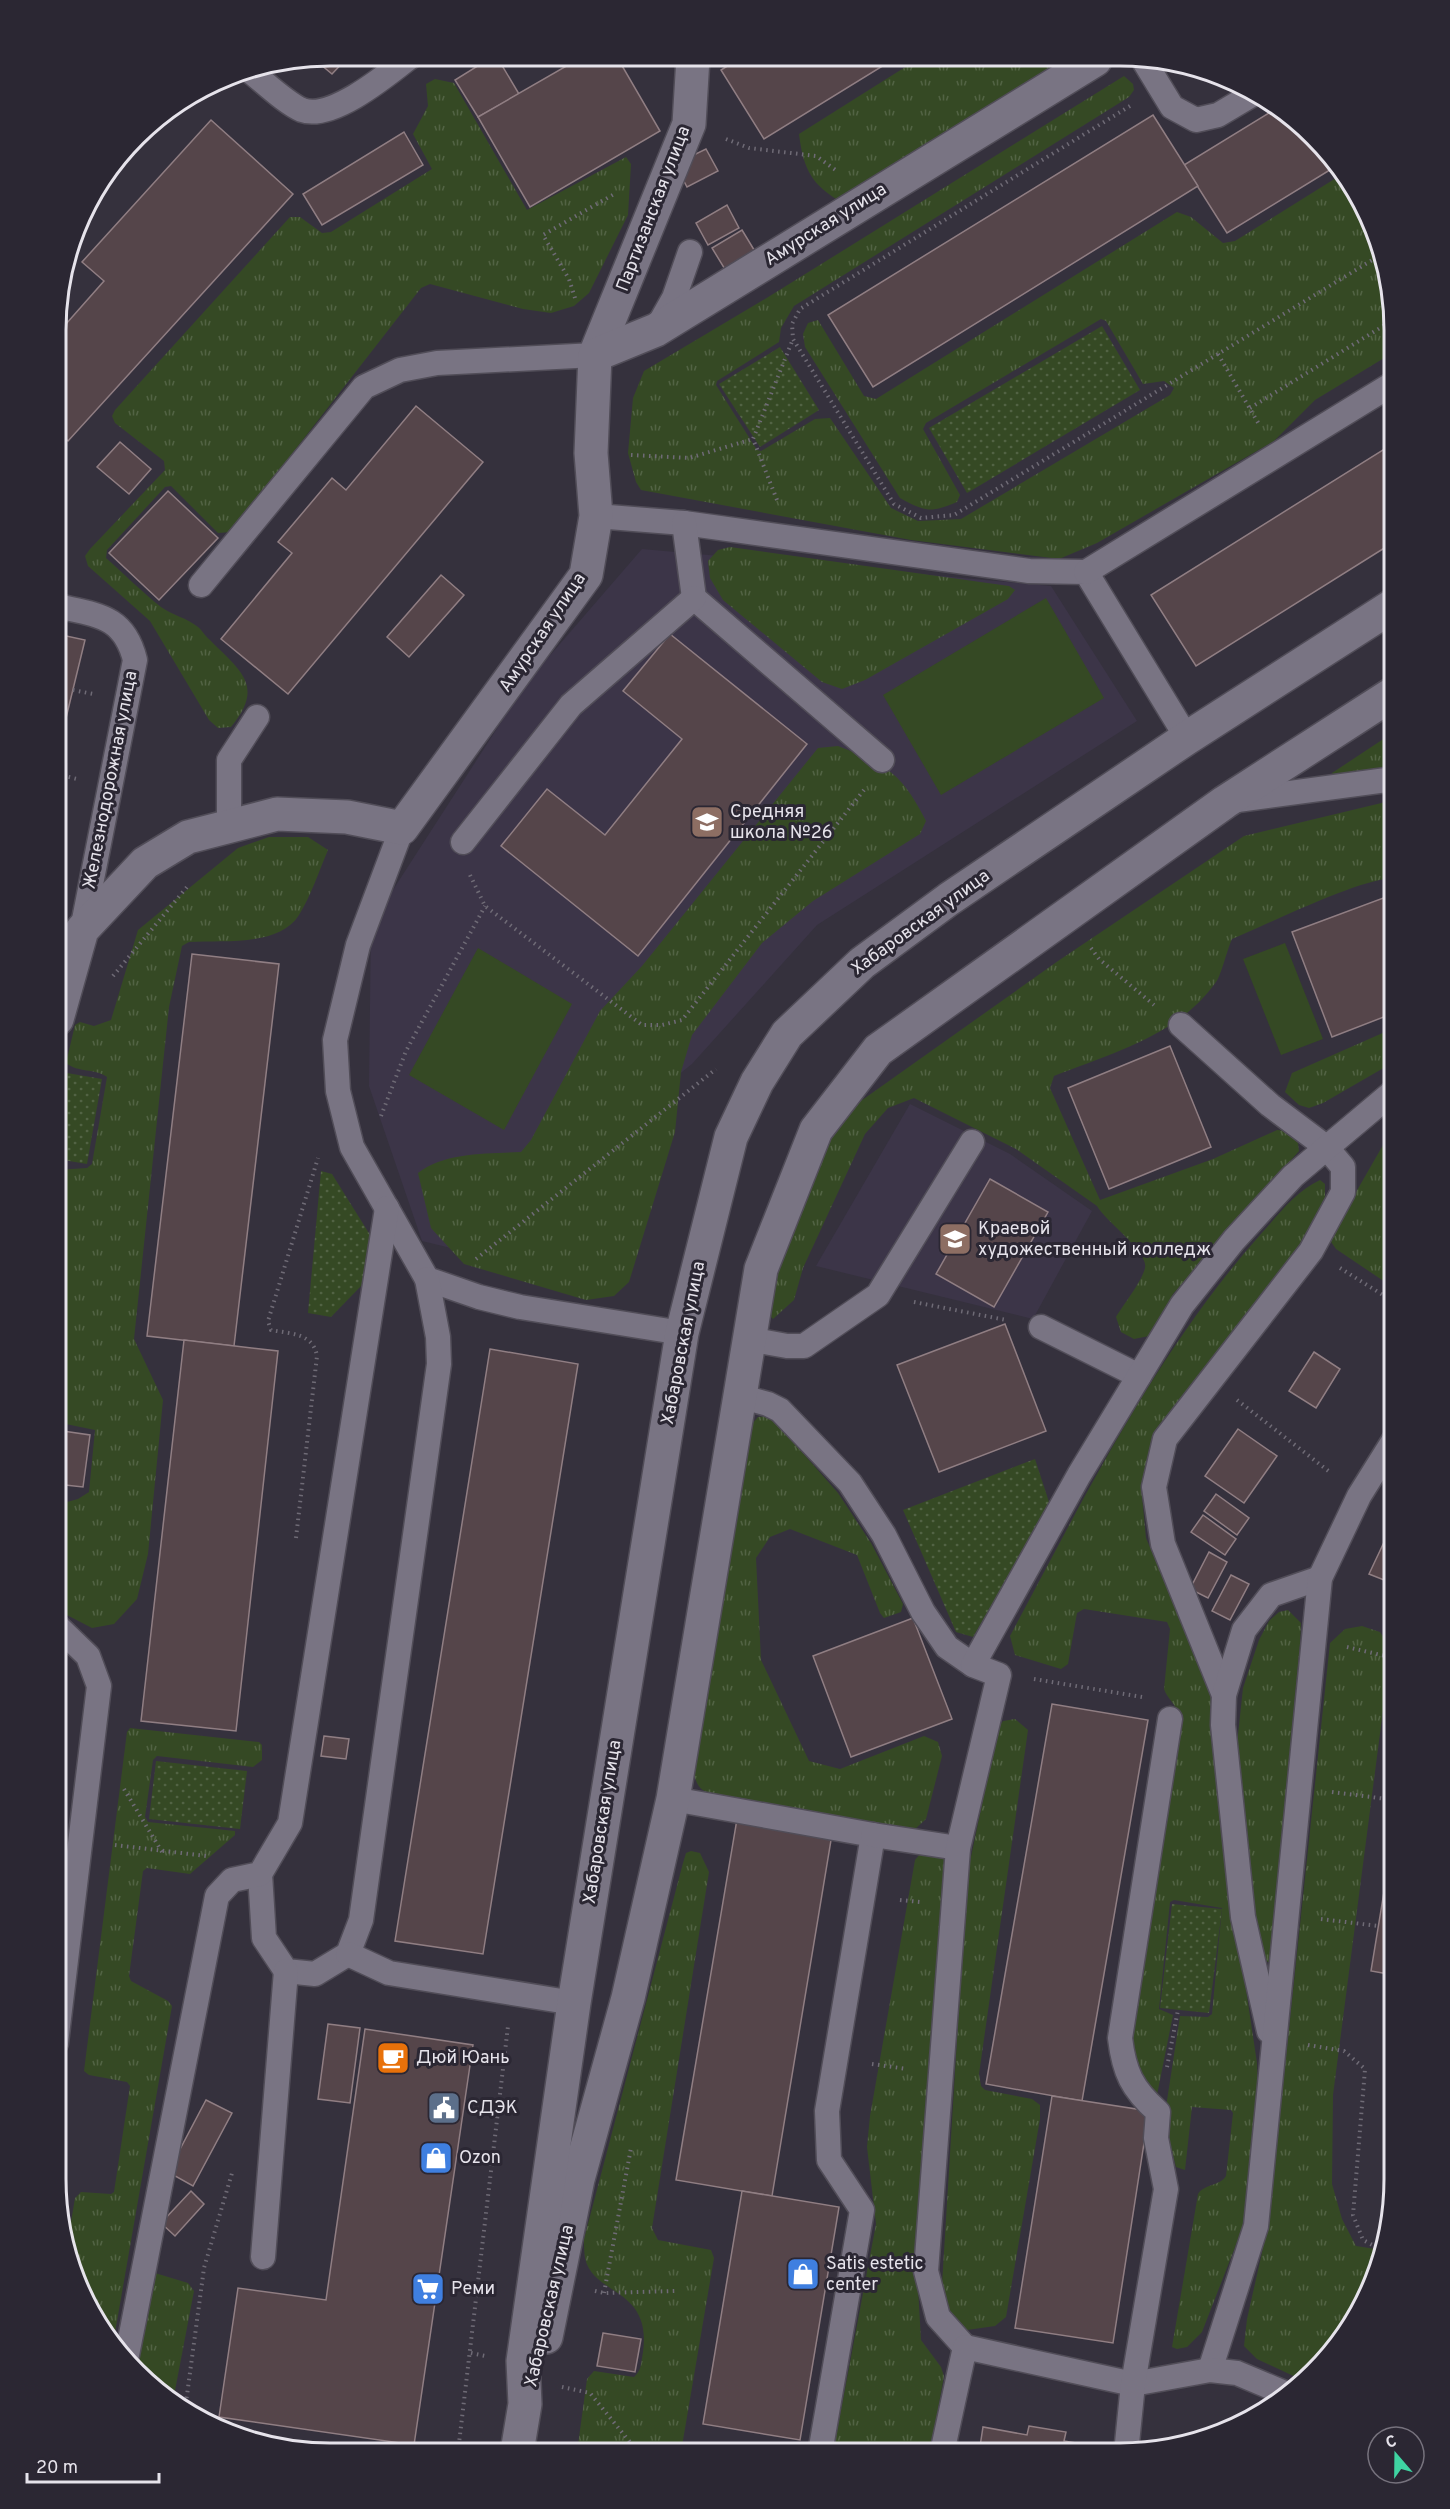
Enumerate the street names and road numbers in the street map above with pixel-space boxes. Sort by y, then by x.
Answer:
street label: Партизанская улица [612,123,696,295]
street label: Амурская улица [761,178,891,272]
street label: Амурская улица [494,569,592,697]
street label: Железнодорожная улица [79,669,143,891]
street label: Хабаровская улица [847,865,995,981]
street label: Хабаровская улица [657,1260,711,1426]
street label: Хабаровская улица [579,1738,627,1906]
street label: Хабаровская улица [520,2223,580,2389]

